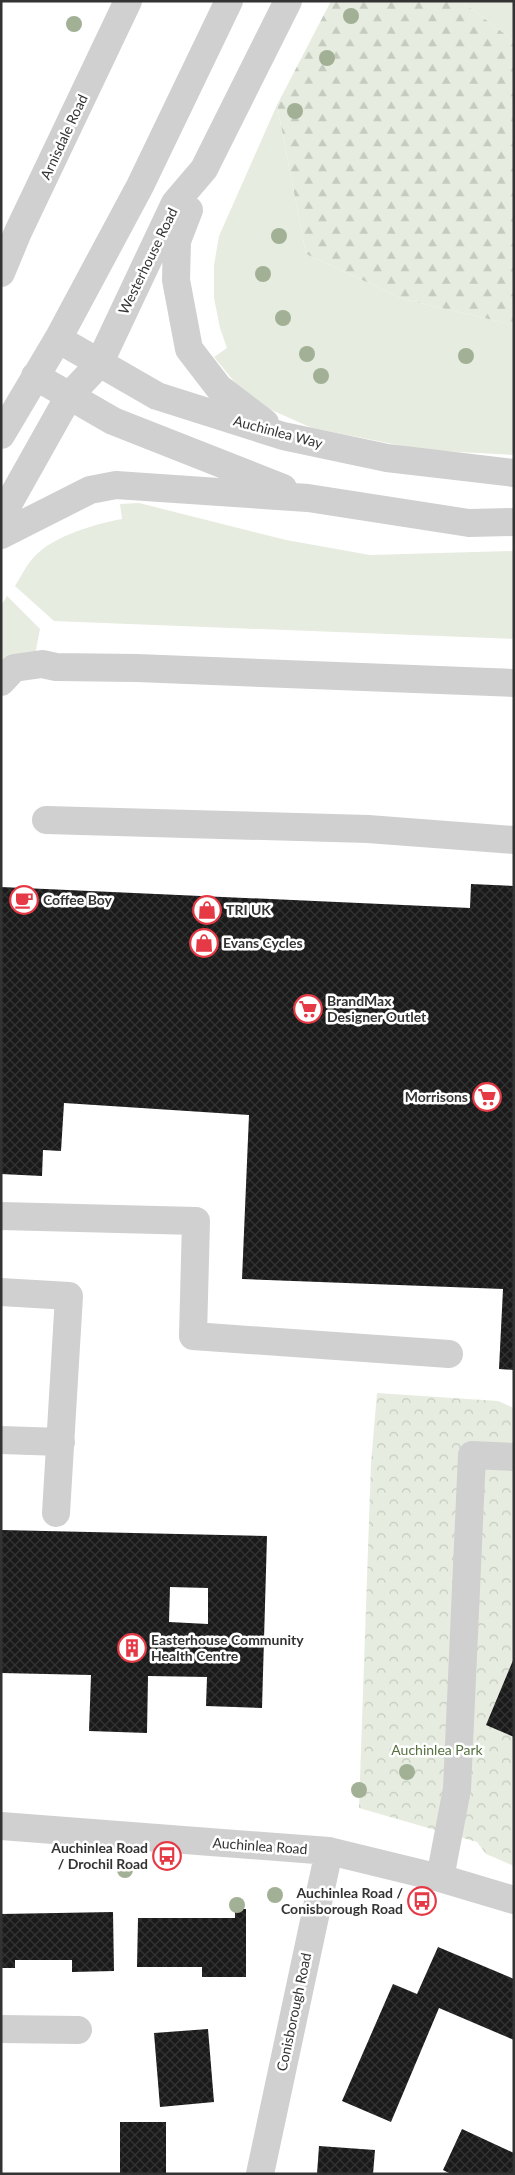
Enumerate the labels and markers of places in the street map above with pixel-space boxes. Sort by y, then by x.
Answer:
cafe icon: Coffee Boy [9,885,39,915]
place label: Coffee Boy [43,891,113,908]
shop icon: TRI UK [192,895,222,925]
place label: TRI UK [226,901,271,918]
shop icon: Evans Cycles [189,928,219,958]
place label: Evans Cycles [223,934,303,951]
place label: BrandMax Designer Outlet [327,992,427,1025]
supermarket icon: BrandMax Designer Outlet [293,994,323,1024]
supermarket icon: Morrisons [472,1082,502,1112]
place label: Morrisons [405,1088,468,1105]
place label: Easterhouse Community Health Centre [151,1631,304,1664]
building icon: Easterhouse Community Health Centre [117,1633,147,1663]
place label: Auchinlea Road / Drochil Road [50,1839,148,1872]
bus stop icon: Auchinlea Road / Drochil Road [152,1841,182,1871]
place label: Auchinlea Road / Conisborough Road [281,1884,403,1917]
bus stop icon: Auchinlea Road / Conisborough Road [407,1886,437,1916]

